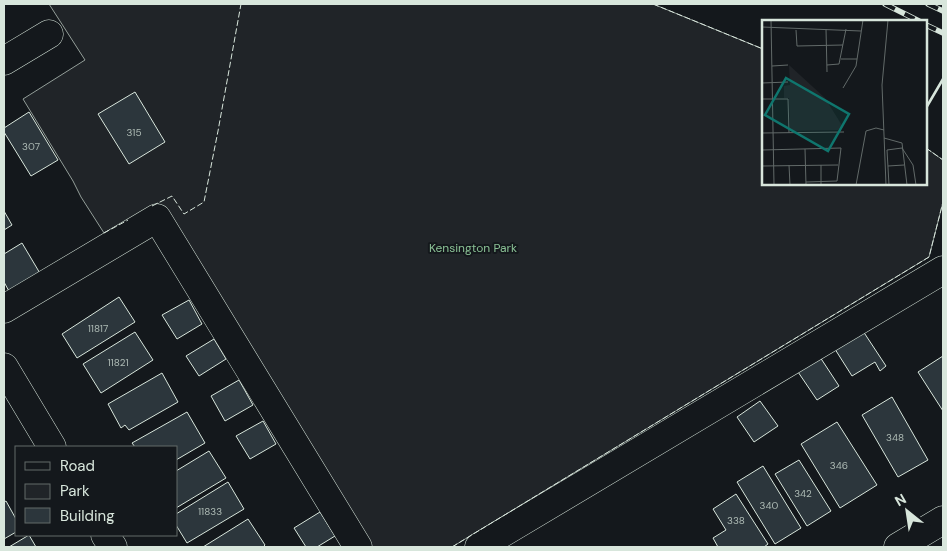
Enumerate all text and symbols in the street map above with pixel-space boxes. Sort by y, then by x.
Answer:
inset map [762,20,927,185]
house number: 315 [127,126,141,139]
house number: 307 [22,140,40,153]
park label: Kensington Park [429,240,517,256]
house number: 11817 [88,322,108,335]
house number: 11821 [107,356,129,369]
house number: 348 [886,431,904,444]
legend [15,446,178,536]
text: Road [60,456,95,476]
house number: 346 [830,459,848,472]
text: Park [60,481,90,501]
north arrow [882,486,932,536]
house number: 342 [794,487,812,500]
text: N [892,489,909,510]
house number: 340 [760,499,779,512]
house number: 11833 [198,505,222,518]
text: Building [60,506,115,526]
house number: 338 [727,514,745,527]

